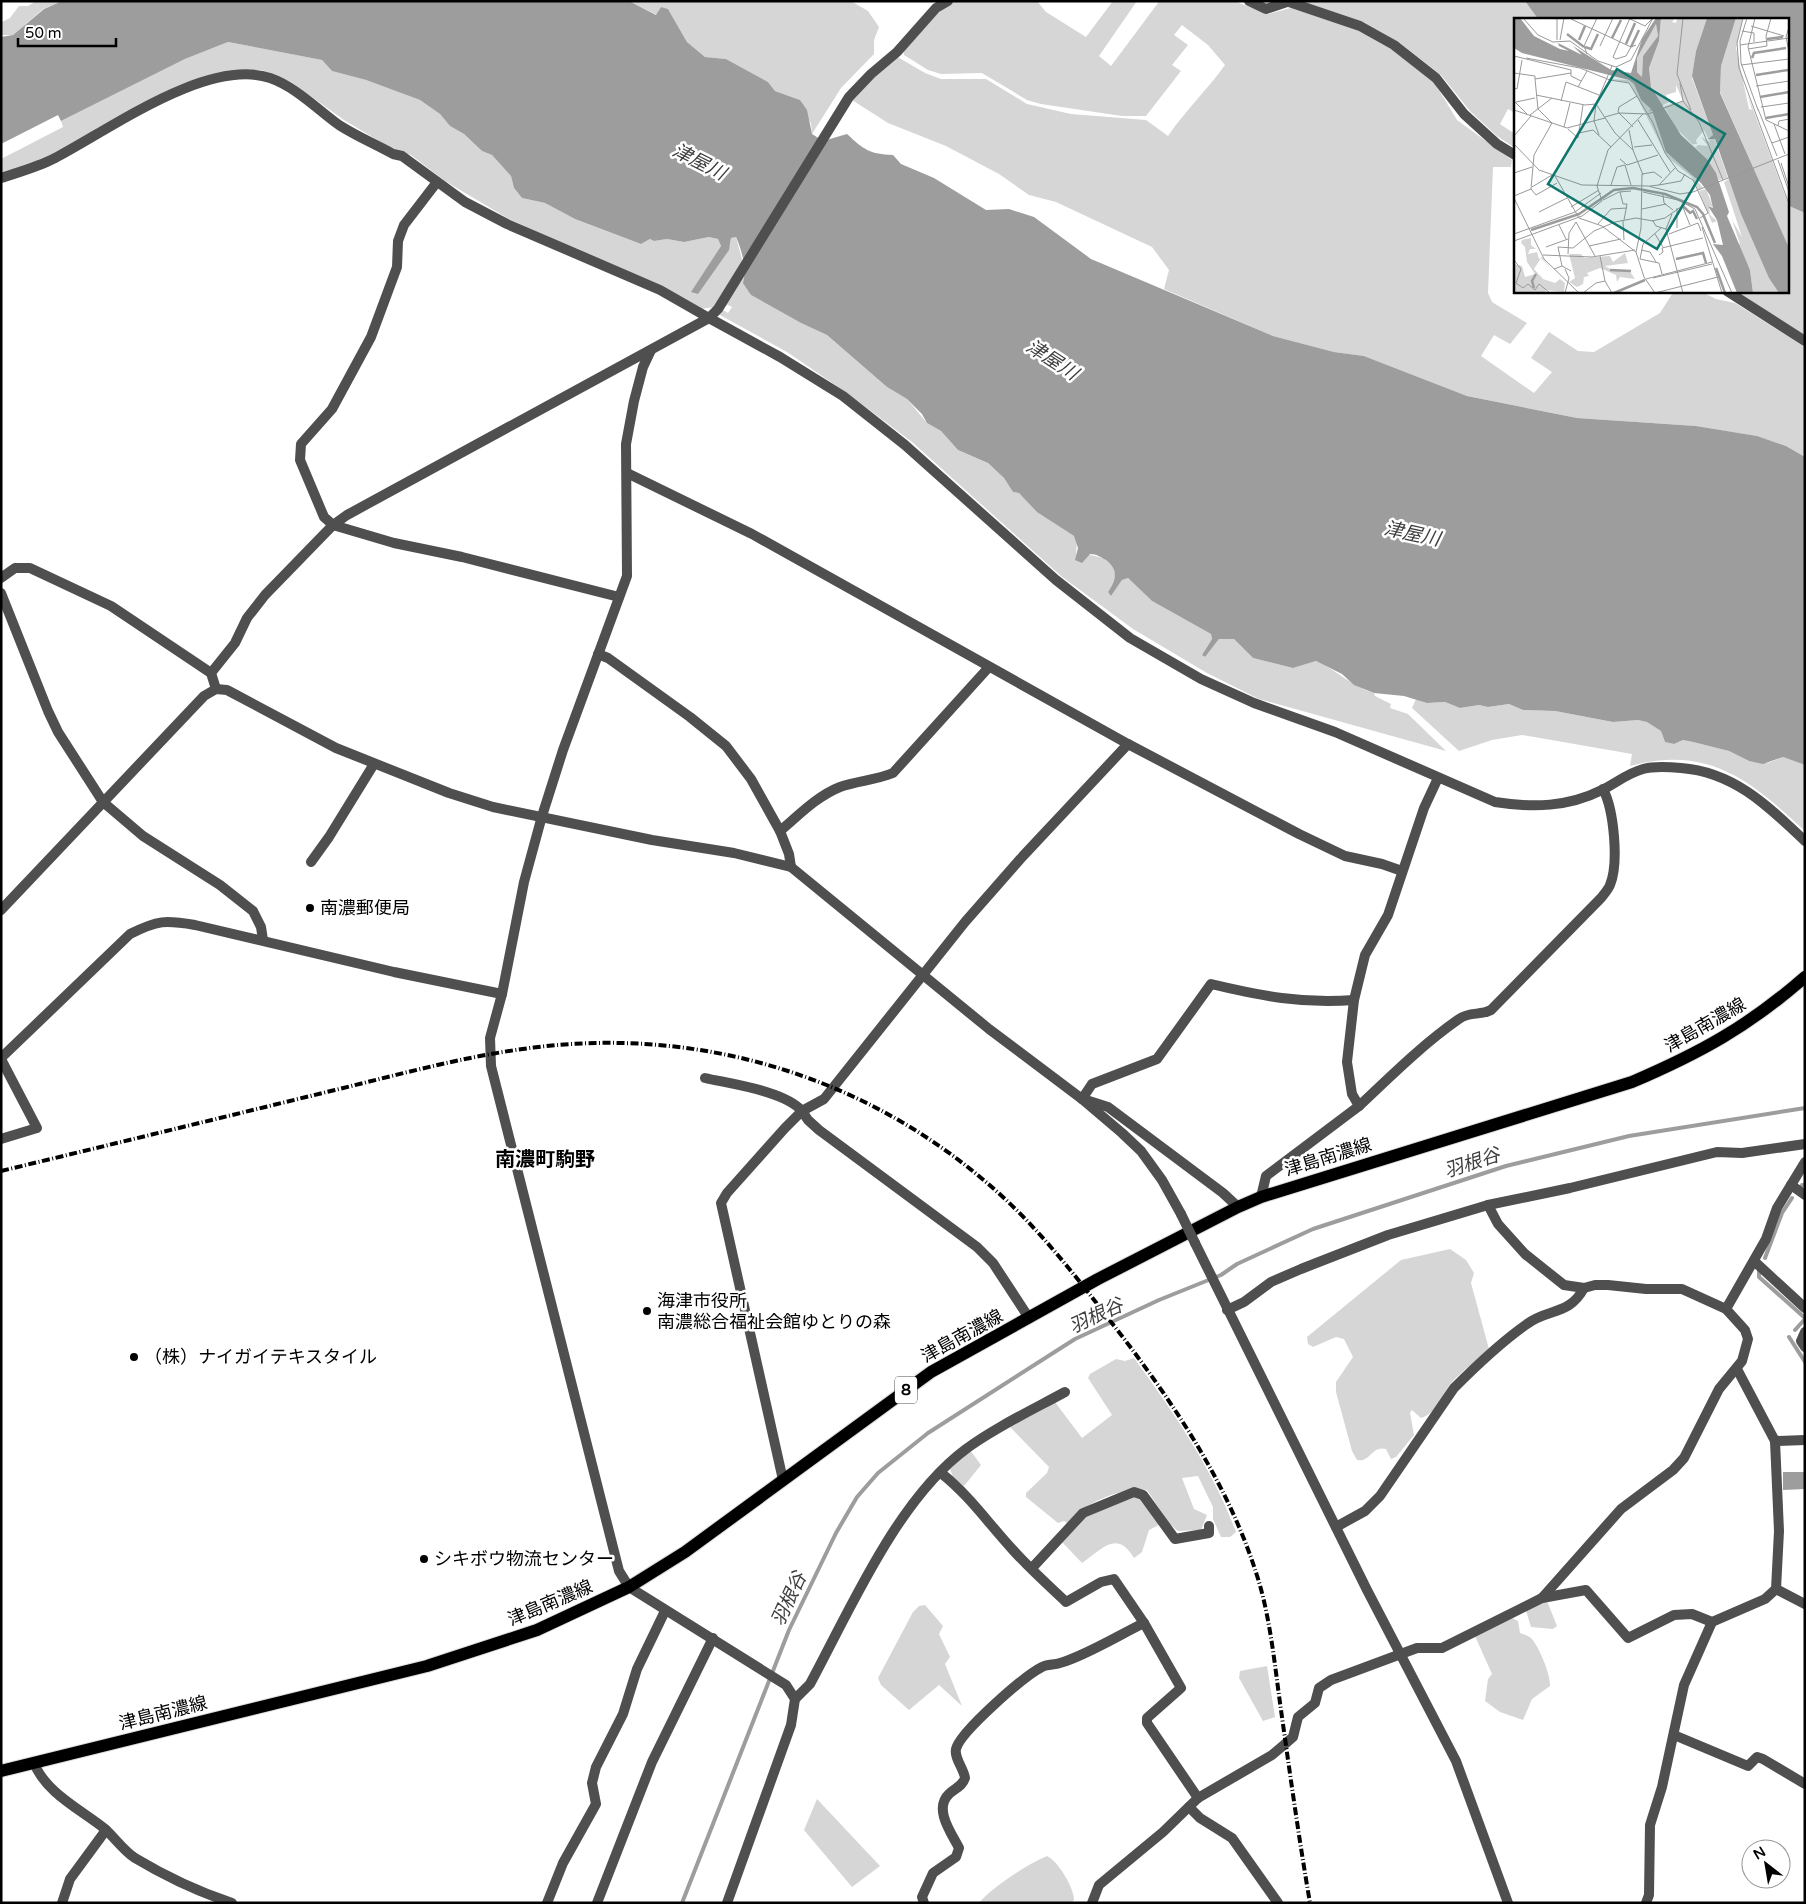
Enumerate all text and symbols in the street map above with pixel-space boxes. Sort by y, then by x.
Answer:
scale bar [18,15,115,47]
inset map [1514,18,1788,292]
text: 50 m [25,24,62,42]
water label: 津屋川 [669,139,731,186]
water label: 津屋川 [1022,335,1084,386]
water label: 津屋川 [1382,517,1444,551]
place label: 南濃郵便局 [320,897,410,919]
marker: 南濃郵便局 [304,902,316,914]
street label: 津島南濃線 [1661,993,1749,1057]
street label: 津島南濃線 [1282,1133,1374,1181]
water label: 羽根谷 [1441,1143,1504,1182]
district label: 南濃町駒野 [495,1148,595,1172]
place label: 海津市役所 南濃総合福祉会館ゆとりの森 [657,1290,891,1333]
water label: 羽根谷 [1066,1293,1128,1338]
marker: 海津市役所 南濃総合福祉会館ゆとりの森 [641,1305,653,1317]
street label: 津島南濃線 [917,1305,1007,1367]
place label: （株）ナイガイテキスタイル [144,1346,377,1368]
marker: （株）ナイガイテキスタイル [128,1351,140,1363]
road number: 8 [895,1376,917,1404]
place label: シキボウ物流センター [434,1548,614,1570]
marker: シキボウ物流センター [418,1553,430,1565]
water label: 羽根谷 [767,1567,812,1629]
street label: 津島南濃線 [504,1575,596,1631]
street label: 津島南濃線 [117,1691,209,1735]
north arrow [1741,1839,1791,1889]
text: N [1750,1843,1769,1863]

